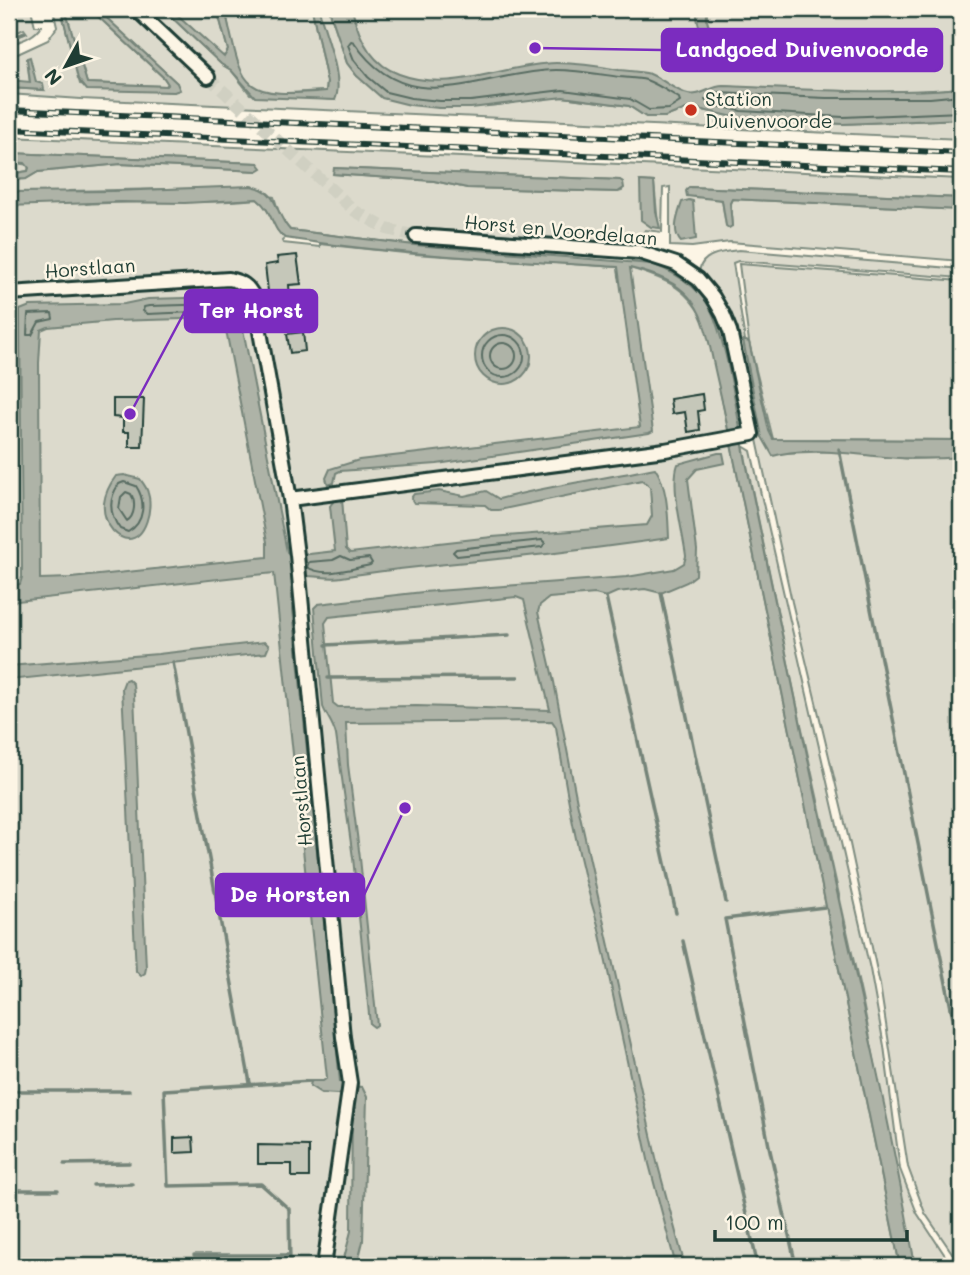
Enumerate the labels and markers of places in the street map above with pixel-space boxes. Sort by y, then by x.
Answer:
callout: Landgoed Duivenvoorde [662,29,942,71]
place label: Station Duivenvoorde [705,86,833,133]
marker: Station Duivenvoorde [683,102,699,118]
callout: Ter Horst [185,290,317,332]
callout: De Horsten [216,874,364,916]

